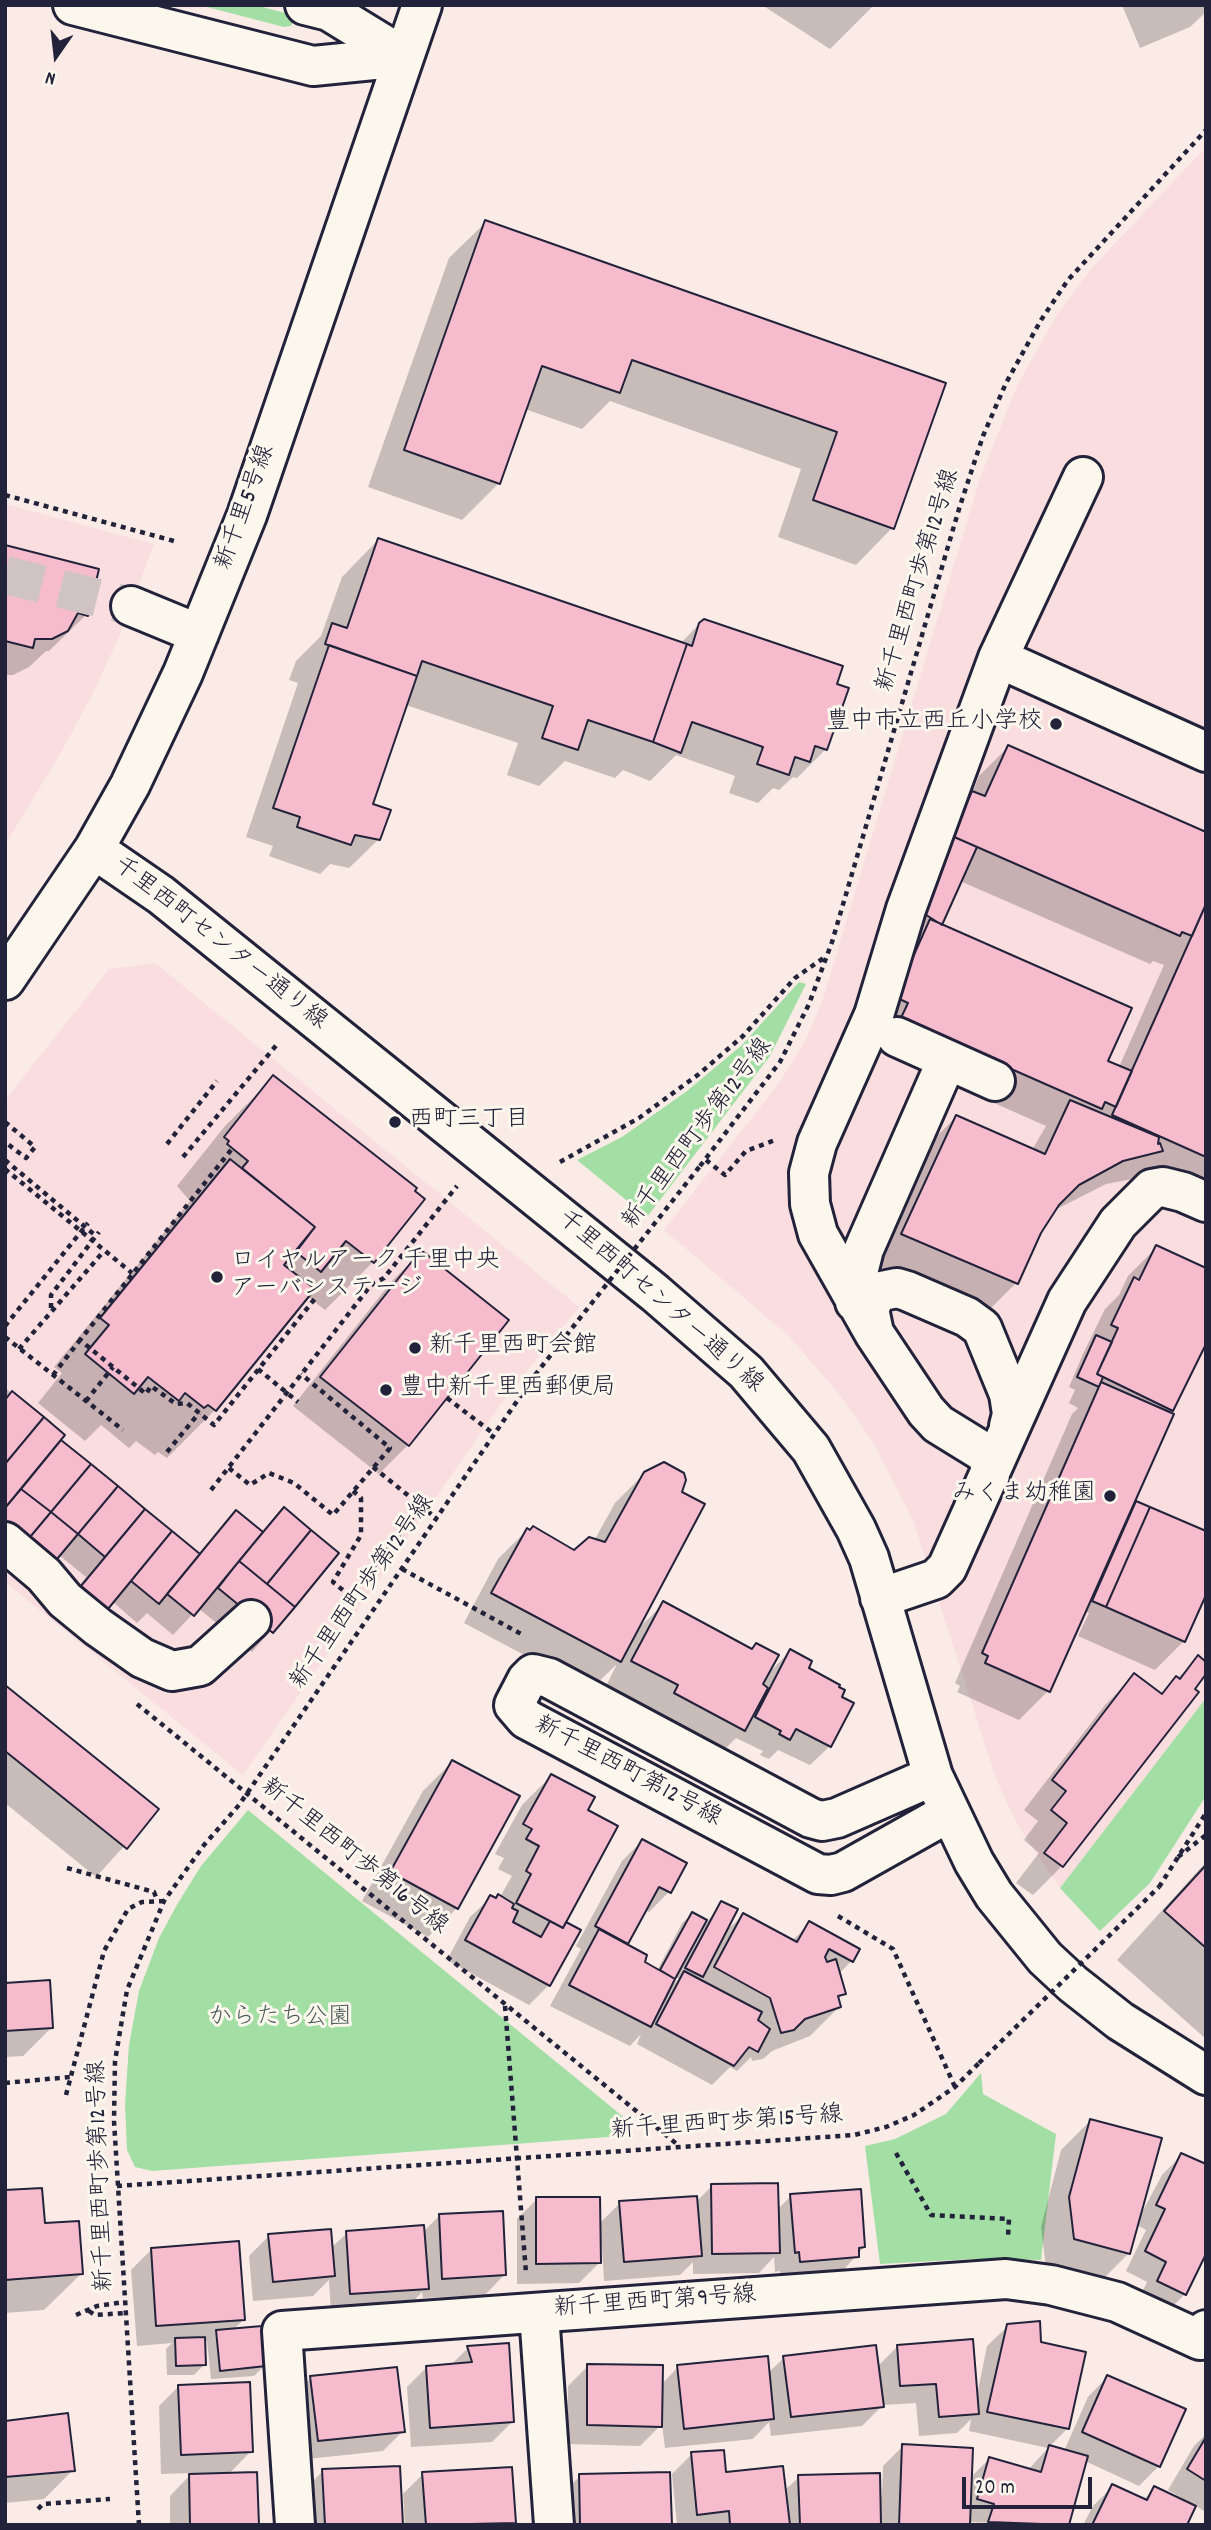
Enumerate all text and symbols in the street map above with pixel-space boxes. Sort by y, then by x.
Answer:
north arrow [21,21,91,91]
text: N [43,63,59,91]
street label: 新千里5号線 [211,441,283,575]
street label: 新千里西町歩第12号線 [872,466,968,696]
place label: 豊中市立西丘小学校 [826,710,1042,738]
marker: 豊中市立西丘小学校 [1048,716,1064,732]
street label: 千里西町センター通り線 [106,852,332,1038]
street label: 新千里西町歩第12号線 [618,1034,780,1236]
place label: 西町三丁目 [409,1108,529,1136]
marker: 西町三丁目 [387,1114,403,1130]
street label: 千里西町センター通り線 [550,1206,768,1400]
place label: ロイヤルアーク 千里中央 アーバンステージ [231,1249,500,1305]
marker: ロイヤルアーク 千里中央 アーバンステージ [209,1269,225,1285]
place label: 新千里西町会館 [429,1334,597,1362]
marker: 新千里西町会館 [407,1340,423,1356]
place label: 豊中新千里西郵便局 [400,1376,616,1404]
marker: 豊中新千里西郵便局 [378,1382,394,1398]
place label: みくま幼稚園 [952,1482,1096,1510]
marker: みくま幼稚園 [1102,1488,1118,1504]
street label: 新千里西町歩第12号線 [286,1490,442,1696]
street label: 新千里西町第12号線 [529,1712,725,1834]
street label: 新千里西町歩第16号線 [253,1773,453,1943]
park label: からたち公園 [208,2006,352,2034]
street label: 新千里西町歩第12号線 [85,2060,121,2292]
street label: 新千里西町歩第15号線 [610,2103,844,2147]
street label: 新千里西町第9号線 [553,2283,757,2325]
scale bar [966,2464,1096,2508]
text: 20 m [975,2474,1015,2504]

